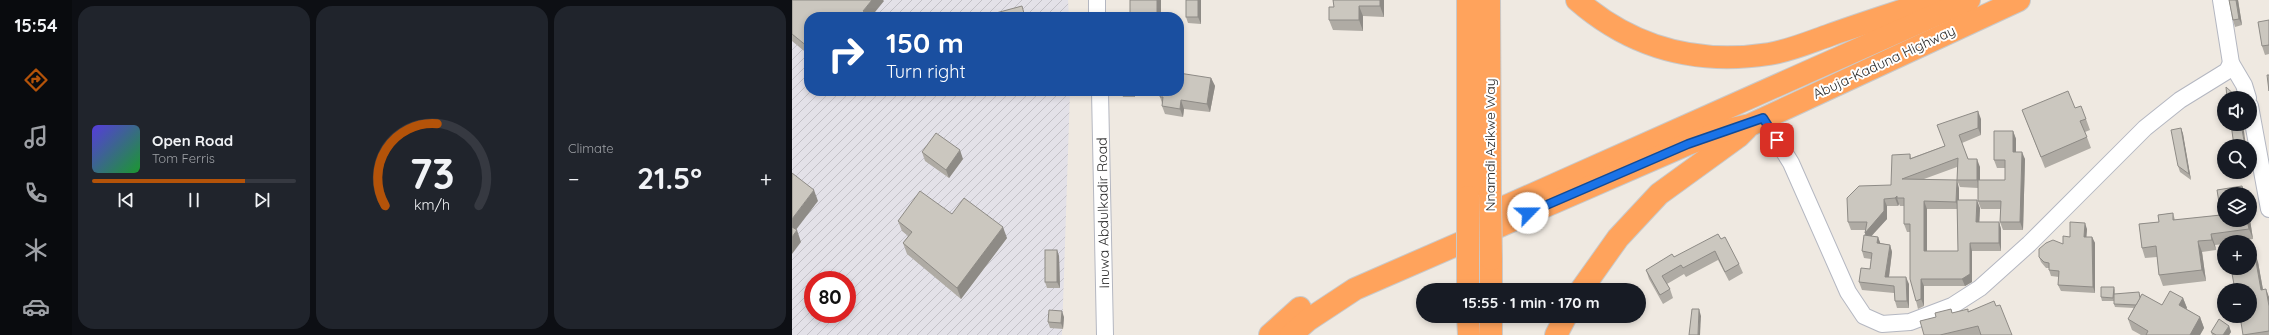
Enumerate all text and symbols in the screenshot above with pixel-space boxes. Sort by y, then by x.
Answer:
text: 15:54 [14,14,58,37]
street label: Abuja-Kaduna Highway [1810,21,1958,103]
text: 150 m [886,25,964,60]
icon: right [820,28,872,80]
text: Turn right [886,60,966,83]
icon: directions [22,66,50,94]
street label: Nnamdi Azikwe Way [1481,78,1499,212]
map controls [2217,91,2257,323]
button: sound [2217,91,2257,131]
icon: music [22,123,50,151]
pin [1760,123,1794,157]
icon: arrive [1766,129,1788,151]
text: Open Road [152,131,233,150]
street label: Inuwa Abdulkadir Road [1093,137,1113,289]
button: search [2217,139,2257,179]
text: Climate [568,140,614,156]
text: 73 [409,146,455,198]
text: Tom Ferris [152,150,215,166]
text: 21.5° [637,159,702,197]
text: − [568,165,579,193]
text: + [760,165,772,193]
icon: phone [22,179,50,207]
button: layers [2217,187,2257,227]
icon: previous [115,189,137,211]
icon: pause [183,189,205,211]
icon: next [251,189,273,211]
position arrow [1507,192,1549,234]
text: km/h [414,195,450,213]
button: + [2217,235,2257,275]
icon: climate [22,236,50,264]
speed limit sign: 80 [804,271,856,323]
button: − [2217,283,2257,323]
icon: car [22,293,50,321]
text: 15:55 · 1 min · 170 m [1463,293,1599,312]

